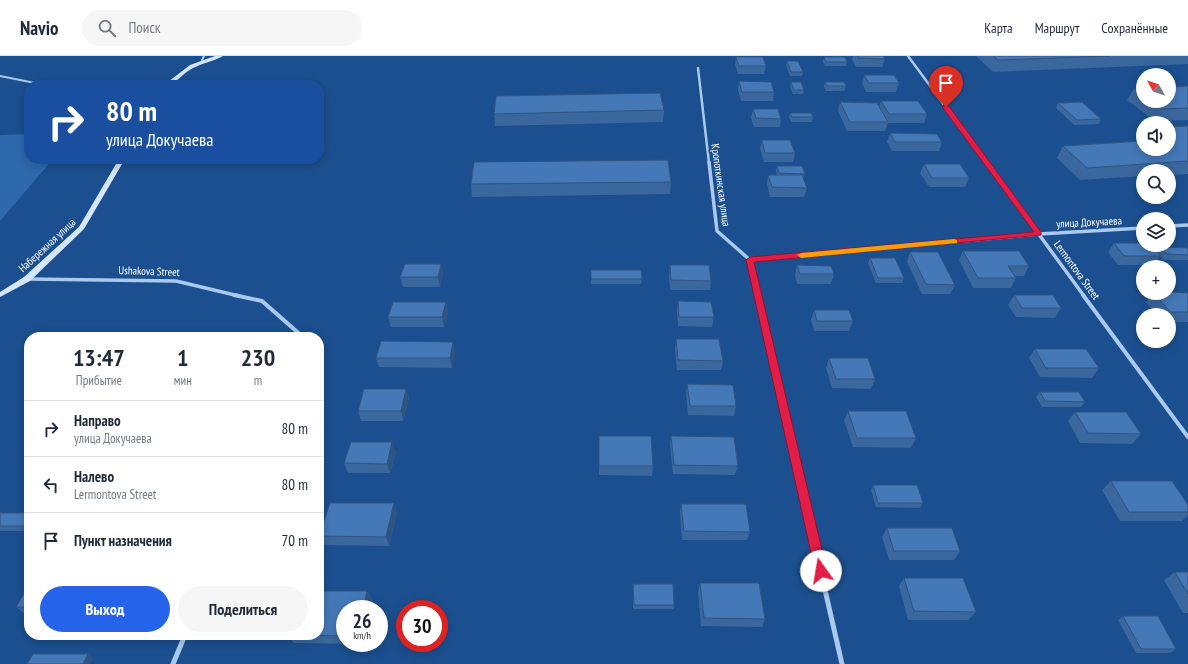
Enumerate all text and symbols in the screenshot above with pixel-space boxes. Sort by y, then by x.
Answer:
search box [82,10,362,46]
text: Navio [20,16,58,40]
icon: search [96,17,118,39]
text: Поиск [128,18,161,37]
text: Карта [984,19,1013,37]
text: Маршрут [1035,19,1079,37]
text: Сохранённые [1101,19,1168,37]
pin [929,66,963,107]
north arrow [1136,68,1176,108]
map controls [1136,68,1176,348]
icon: arrive [935,72,957,94]
text: 80 m [106,92,157,129]
icon: right [40,96,92,148]
button: sound [1136,116,1176,156]
text: улица Докучаева [106,128,214,151]
street label: Кропоткинская улица [708,143,734,227]
button: search [1136,164,1176,204]
button: layers [1136,212,1176,252]
street label: улица Докучаева [1056,213,1122,231]
street label: Набережная улица [16,215,78,275]
street label: Lermontova Street [1051,238,1103,302]
button: + [1136,260,1176,300]
street label: Ushakova Street [118,263,180,279]
button: − [1136,308,1176,348]
text: 13:47 [73,342,125,373]
text: 1 [177,342,188,373]
text: 230 [241,342,275,373]
text: Прибытие [76,372,122,389]
text: мин [174,372,192,389]
text: m [254,372,262,389]
text: Направо [74,411,121,430]
icon: right [40,418,62,440]
text: 80 m [282,419,308,438]
text: улица Докучаева [74,430,152,447]
text: Налево [74,467,114,486]
icon: left [40,474,62,496]
text: 80 m [282,475,308,494]
text: Lermontova Street [74,486,156,503]
icon: arrive [40,530,62,552]
text: Пункт назначения [74,531,172,550]
text: 70 m [282,531,308,550]
position arrow [800,550,842,592]
button: Выход [40,586,170,632]
button: Поделиться [178,586,308,632]
speed limit sign: 30 [396,600,448,652]
text: 26 [352,608,372,634]
text: km/h [353,629,371,642]

